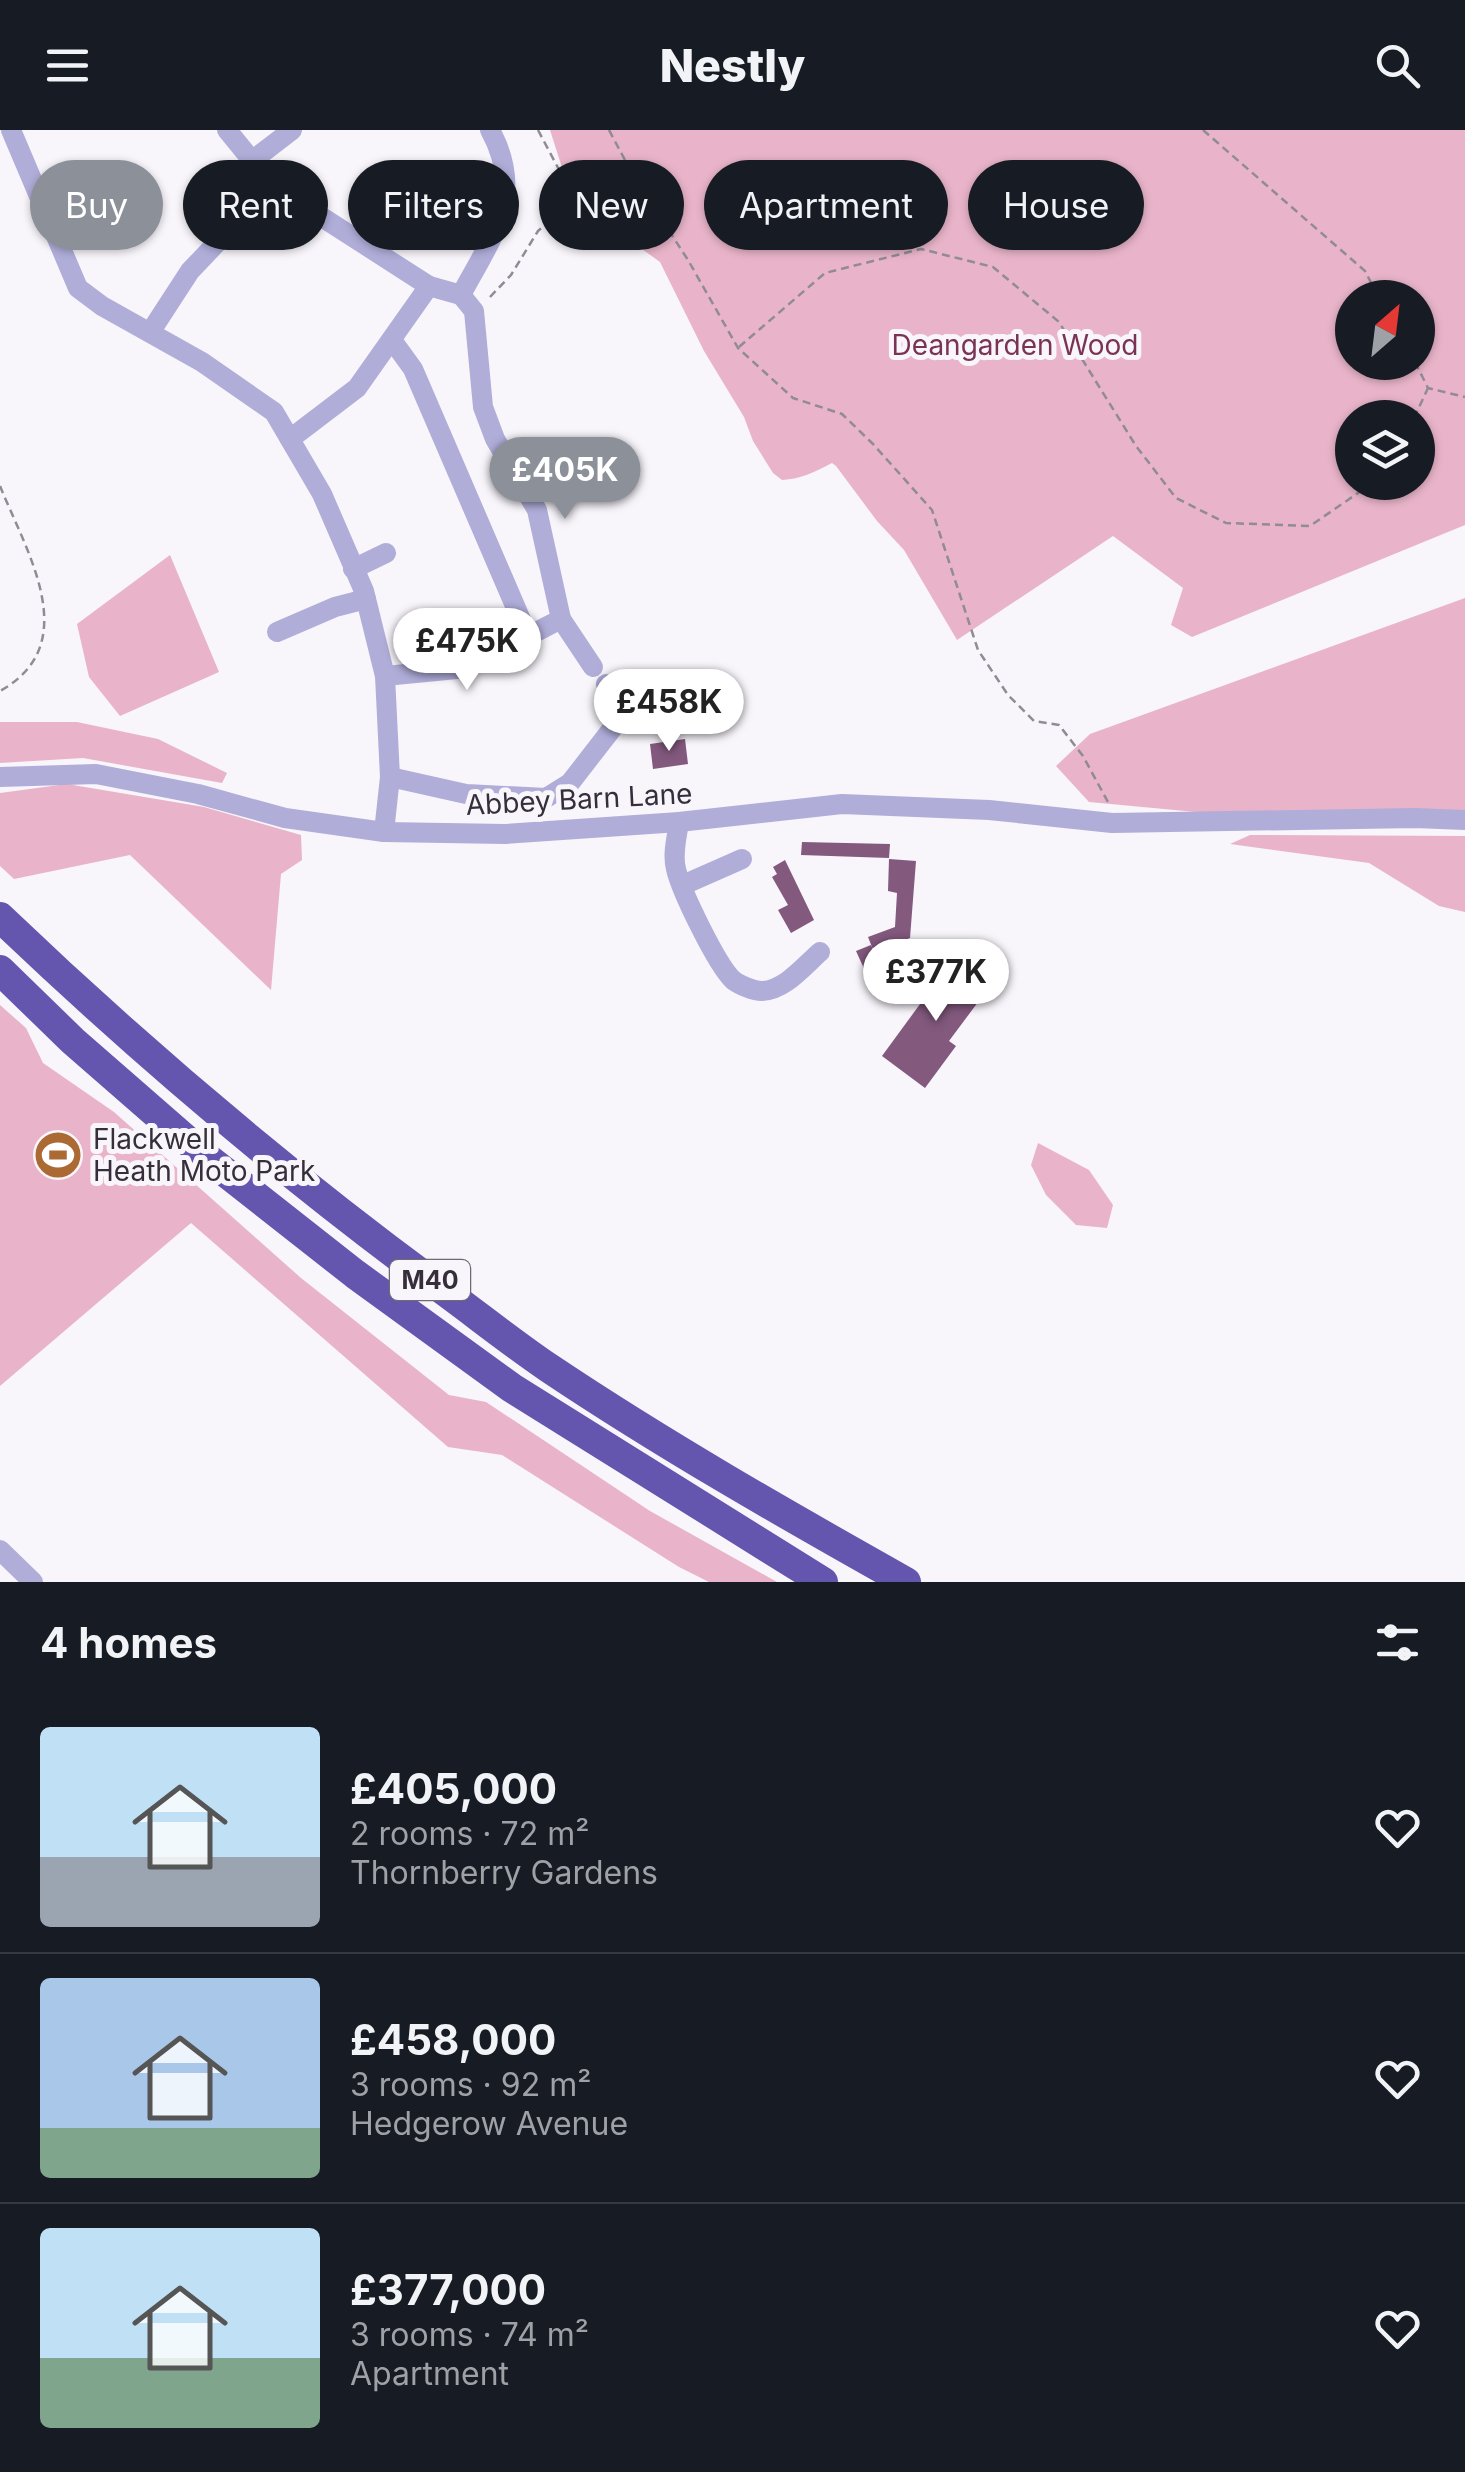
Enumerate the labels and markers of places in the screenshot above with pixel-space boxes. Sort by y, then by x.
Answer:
pin: £405K [495,437,635,522]
pin: £475K [397,608,537,693]
pin: £458K [599,669,739,754]
pin: £377K [866,939,1006,1024]
place label: Flackwell Heath Moto Park [93,1122,315,1188]
sports icon: Flackwell Heath Moto Park [32,1129,84,1181]

